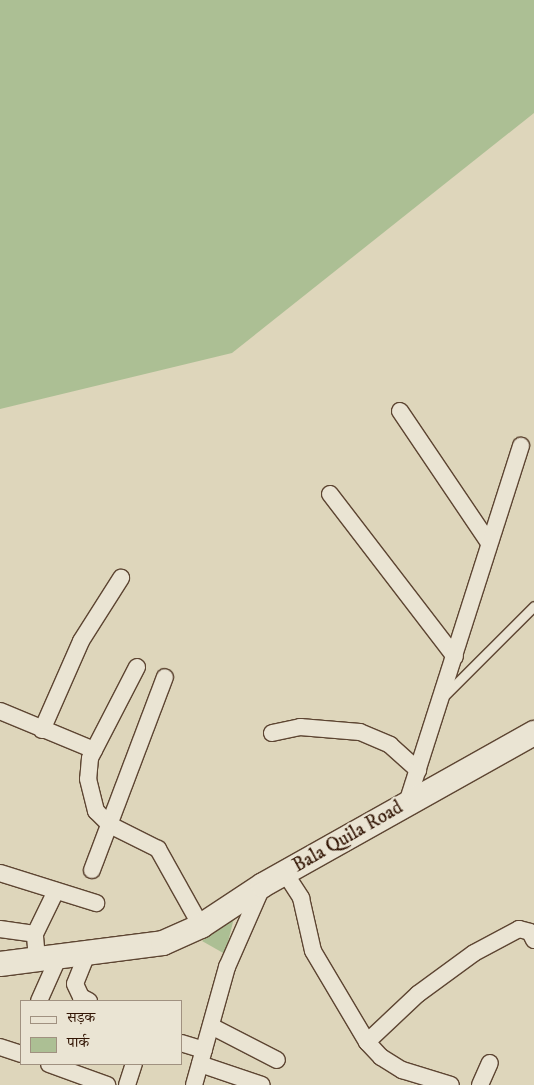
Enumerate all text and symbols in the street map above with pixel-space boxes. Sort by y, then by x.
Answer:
street label: Bala Quila Road [289,796,407,878]
legend [20,1000,182,1065]
text: सड़क [67,1008,95,1027]
text: पार्क [67,1033,89,1052]

